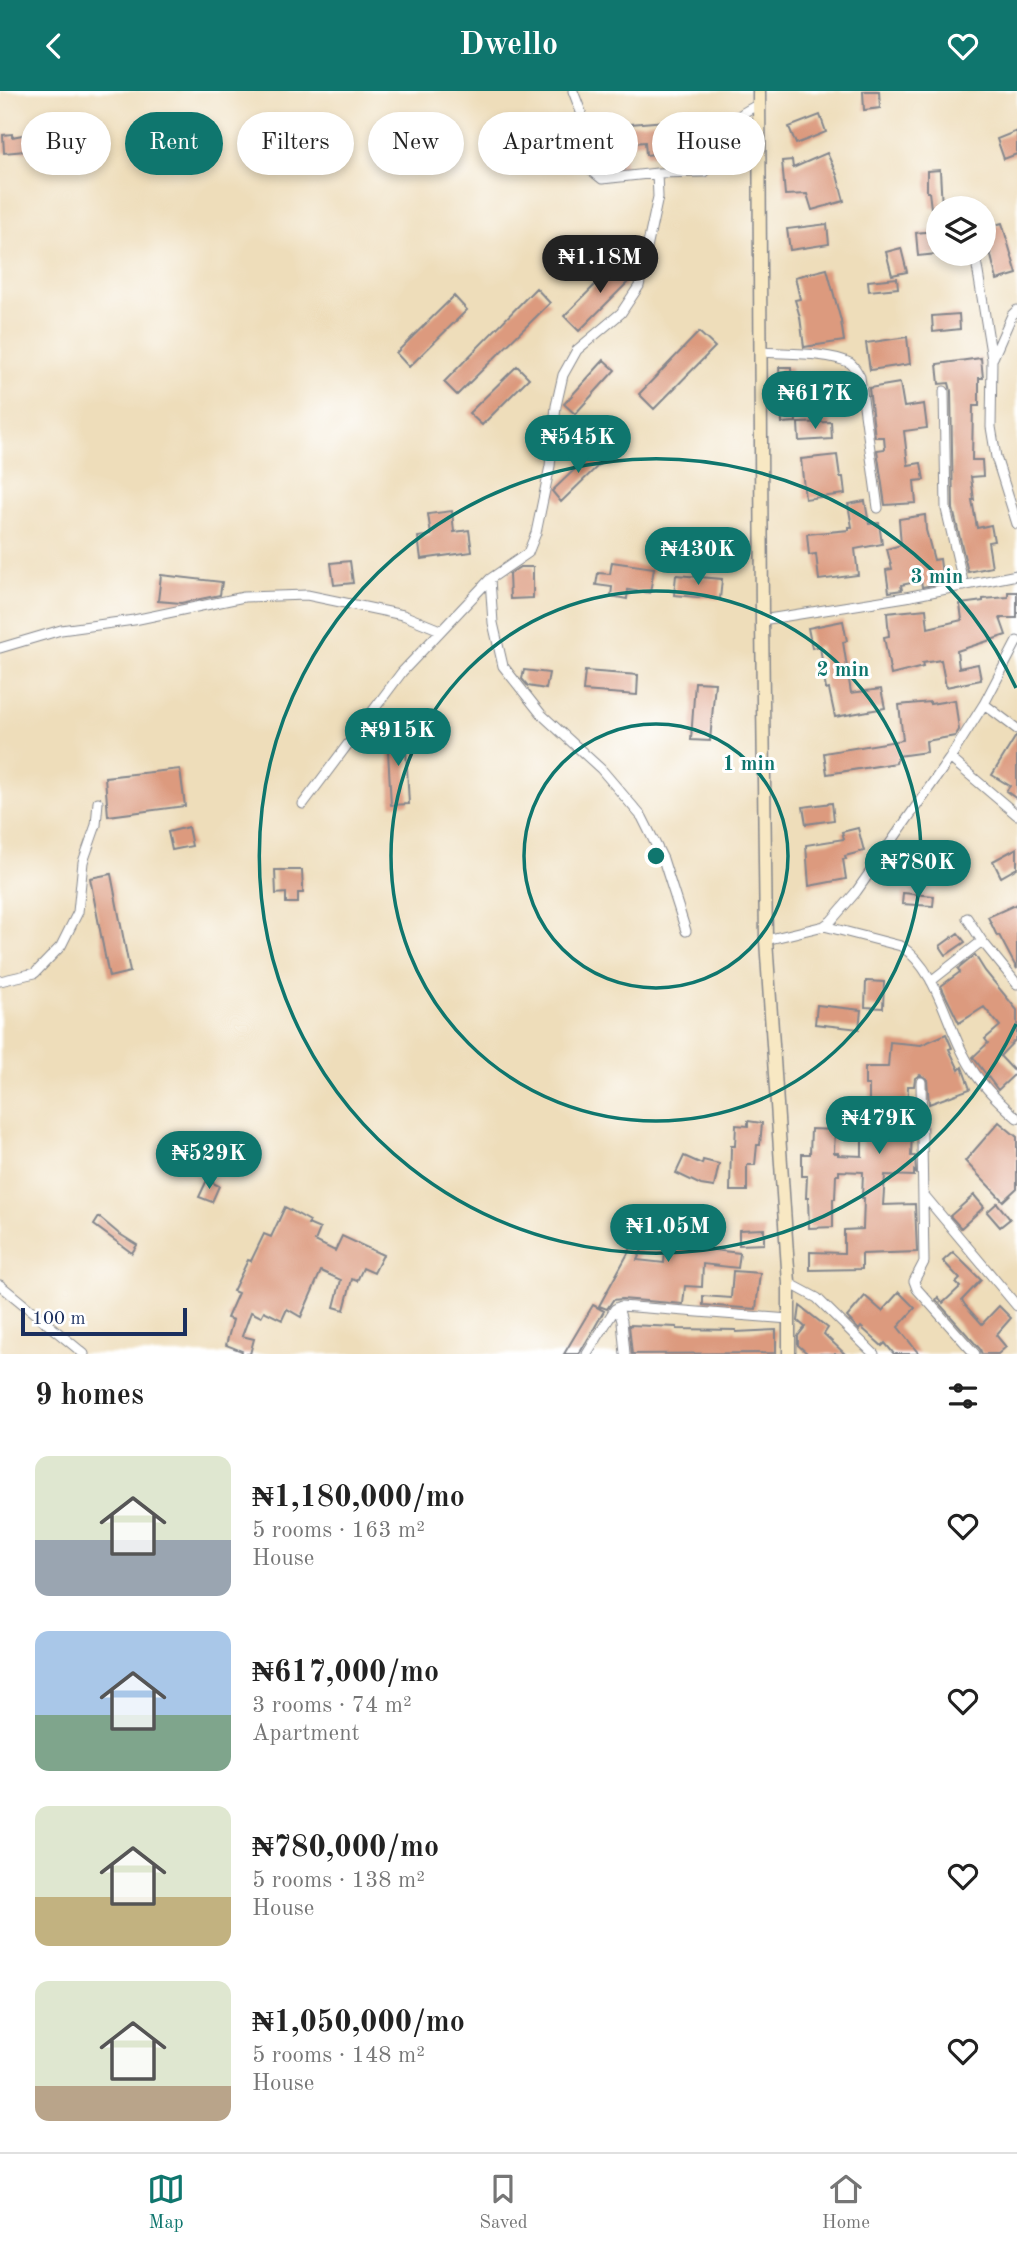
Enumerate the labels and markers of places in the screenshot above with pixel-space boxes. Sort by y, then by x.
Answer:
pin: ₦1.18M [543,235,657,295]
pin: ₦617K [766,371,864,431]
pin: ₦545K [529,415,627,475]
pin: ₦430K [649,527,747,587]
pin: ₦915K [349,709,447,768]
pin: ₦780K [869,841,967,900]
centre of rings [644,844,668,868]
pin: ₦479K [830,1097,928,1156]
pin: ₦529K [160,1131,258,1191]
pin: ₦1.05M [611,1205,725,1264]

